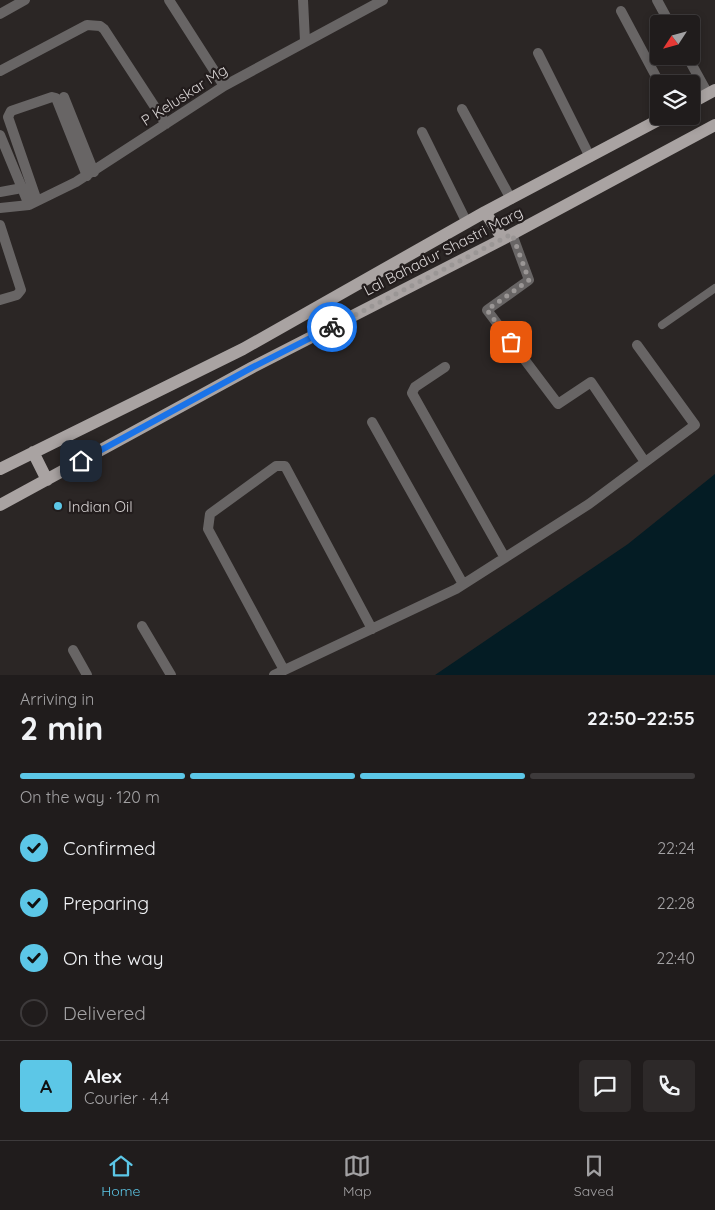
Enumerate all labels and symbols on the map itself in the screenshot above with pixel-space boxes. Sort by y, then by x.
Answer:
north arrow [650,15,700,65]
street label: P Keluskar Mg [137,60,231,130]
street label: Lal Bahadur Shastri Marg [360,202,526,300]
courier [307,302,357,352]
pin [490,321,532,363]
pin [60,440,102,482]
place label: Indian Oil [68,497,133,516]
marker: Indian Oil [52,500,64,512]

